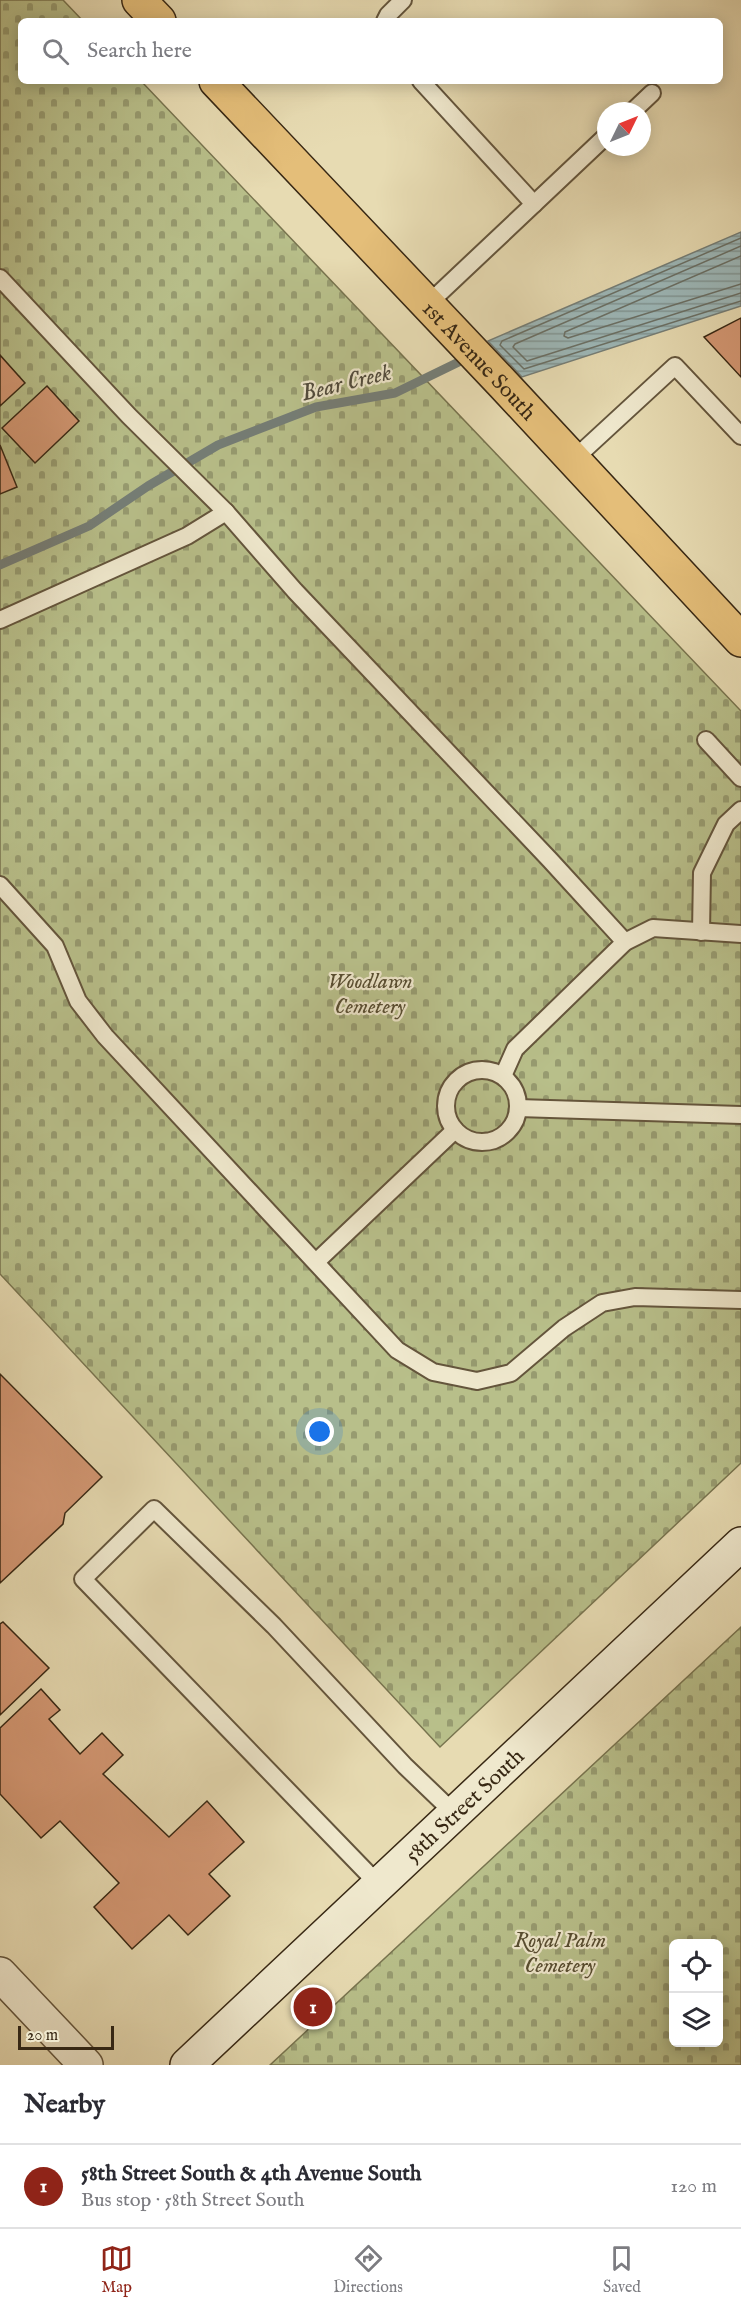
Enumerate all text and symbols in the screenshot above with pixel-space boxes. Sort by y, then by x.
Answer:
search box [18,18,723,84]
icon: search [39,35,72,68]
text: Search here [87,37,192,65]
north arrow [597,102,651,156]
street label: 1st Avenue South [415,296,542,427]
water label: Bear Creek [298,357,395,410]
park label: Woodlawn Cemetery [327,968,413,1021]
your location [305,1417,334,1446]
street label: 58th Street South [400,1743,531,1869]
park label: Royal Palm Cemetery [514,1927,606,1980]
map controls [669,1939,723,2047]
button: locate [669,1939,723,1993]
pin: 1 [294,1984,332,2030]
button: layers [669,1993,723,2047]
scale bar [18,2023,114,2050]
text: 20 m [27,2026,58,2046]
text: Nearby [24,2088,105,2121]
text: 58th Street South & 4th Avenue South [81,2160,422,2188]
text: 1 [40,2174,47,2199]
text: 120 m [671,2174,717,2199]
text: Bus stop · 58th Street South [81,2188,304,2213]
tab: Map [100,2242,133,2298]
tab: Directions [333,2242,403,2298]
tab: Saved [603,2242,641,2298]

